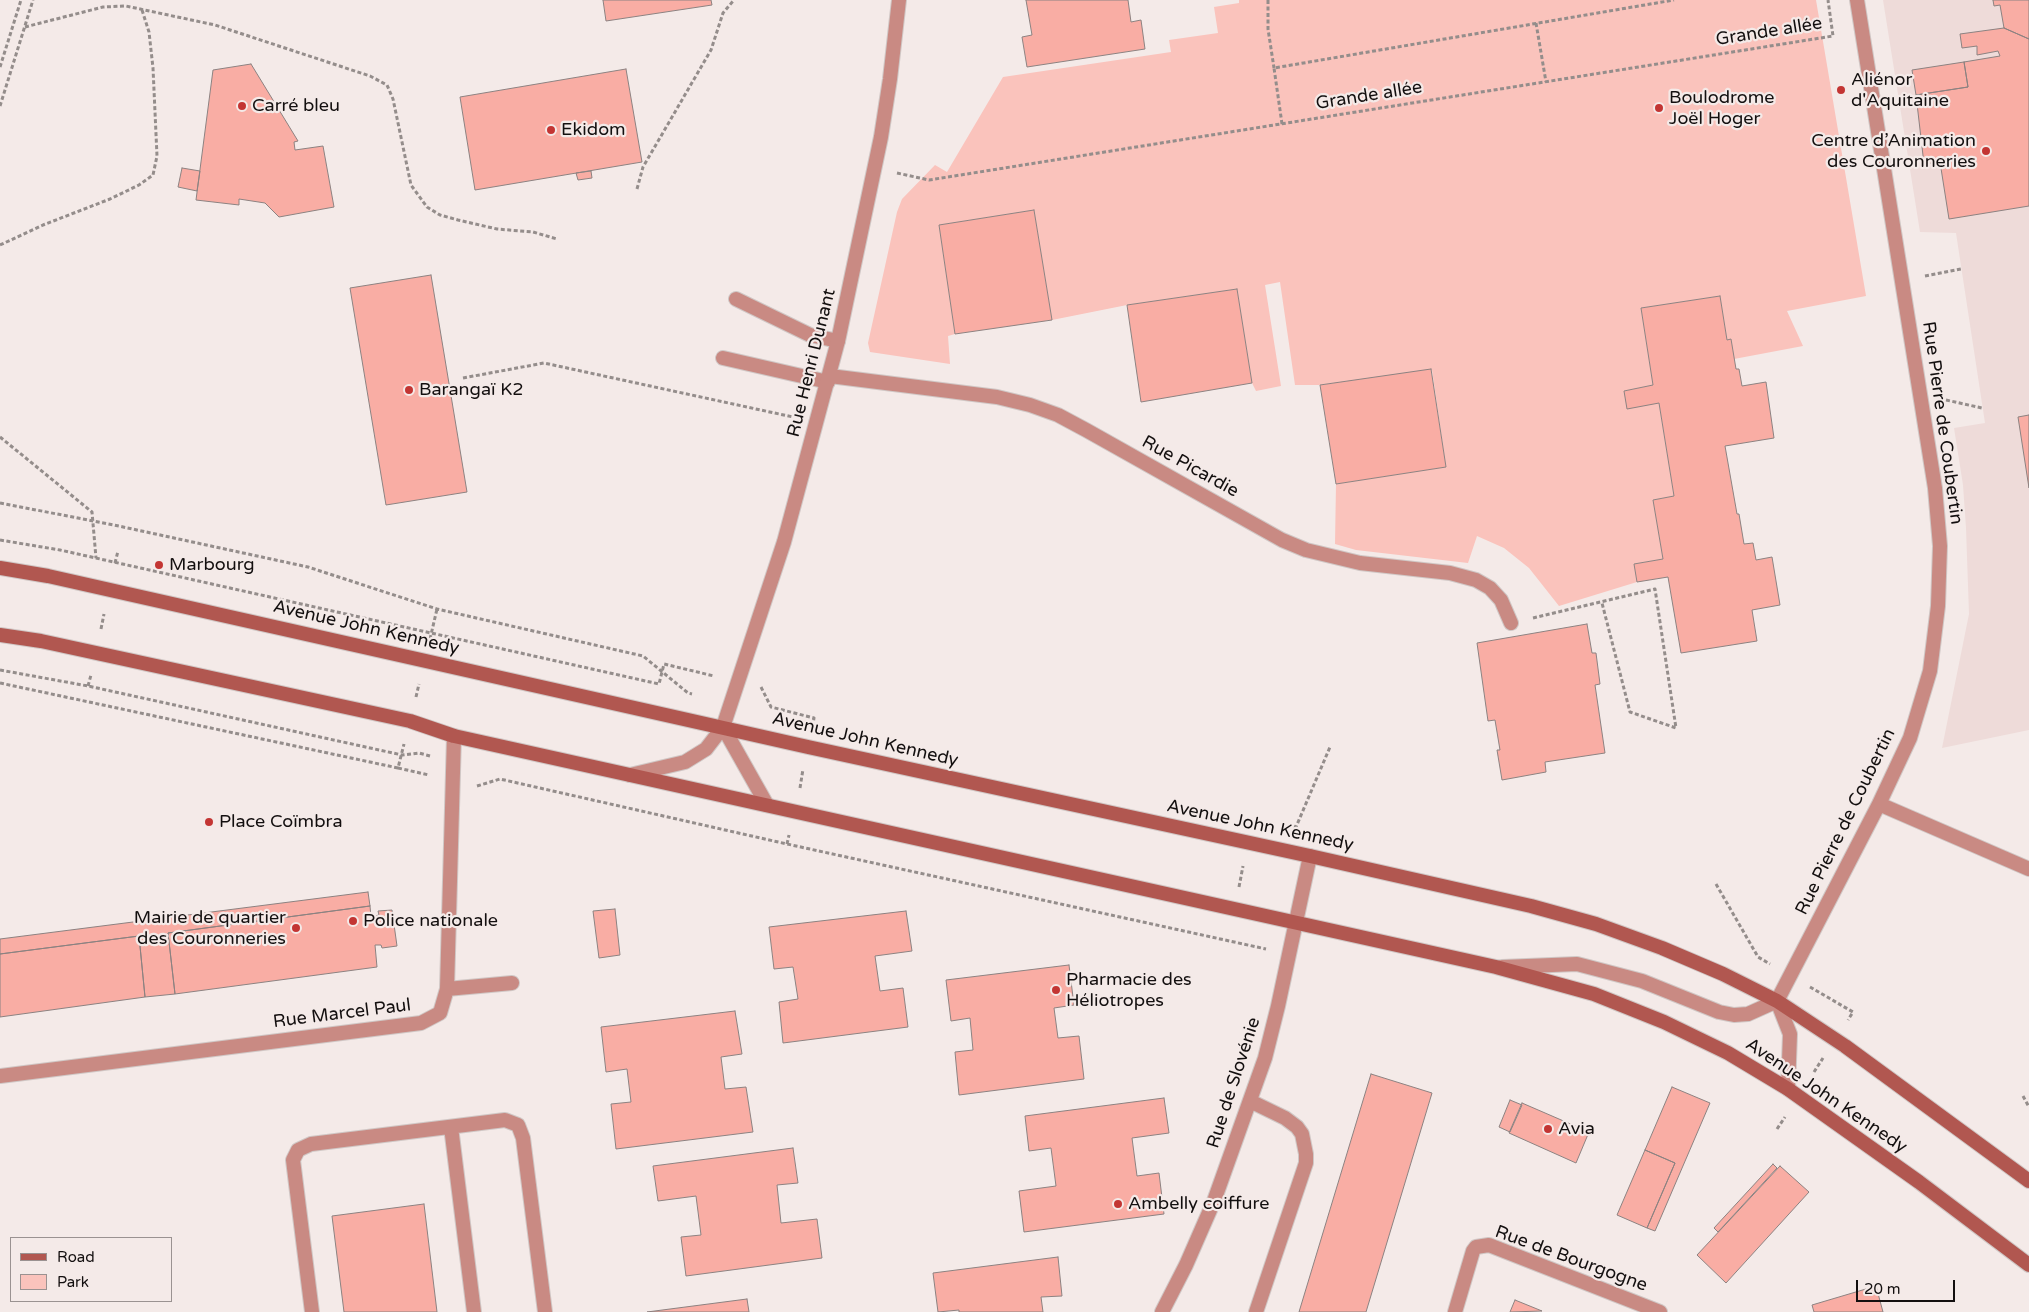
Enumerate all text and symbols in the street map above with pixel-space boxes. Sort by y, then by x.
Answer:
street label: Grande allée [1714,13,1824,51]
place label: Aliénor d'Aquitaine [1851,69,1949,112]
street label: Grande allée [1314,77,1424,115]
marker: Aliénor d'Aquitaine [1835,84,1847,96]
place label: Boulodrome Joël Hoger [1669,87,1774,130]
place label: Carré bleu [252,95,340,117]
marker: Carré bleu [236,100,248,112]
marker: Boulodrome Joël Hoger [1653,102,1665,114]
place label: Ekidom [561,119,626,141]
marker: Ekidom [545,124,557,136]
place label: Centre d’Animation des Couronneries [1811,130,1976,172]
marker: Centre d’Animation des Couronneries [1980,145,1992,157]
street label: Rue Henri Dunant [783,287,841,439]
street label: Rue Pierre de Coubertin [1917,320,1967,526]
place label: Barangaï K2 [419,379,524,401]
marker: Barangaï K2 [403,384,415,396]
street label: Rue Picardie [1138,432,1242,502]
place label: Marbourg [169,554,255,576]
marker: Marbourg [153,559,165,571]
street label: Avenue John Kennedy [271,596,461,660]
street label: Avenue John Kennedy [770,708,960,772]
street label: Rue Pierre de Coubertin [1791,725,1901,919]
street label: Avenue John Kennedy [1165,796,1355,856]
place label: Place Coïmbra [219,811,343,833]
marker: Place Coïmbra [203,816,215,828]
place label: Mairie de quartier des Couronneries [134,907,286,950]
place label: Police nationale [363,910,498,932]
marker: Police nationale [347,915,359,927]
marker: Mairie de quartier des Couronneries [290,922,302,934]
place label: Pharmacie des Héliotropes [1066,969,1192,1012]
marker: Pharmacie des Héliotropes [1050,984,1062,996]
street label: Rue Marcel Paul [272,995,412,1033]
street label: Rue de Slovénie [1203,1015,1265,1151]
street label: Avenue John Kennedy [1741,1034,1911,1158]
place label: Avia [1558,1118,1595,1140]
marker: Avia [1542,1123,1554,1135]
place label: Ambelly coiffure [1128,1193,1269,1215]
marker: Ambelly coiffure [1112,1198,1124,1210]
street label: Rue de Bourgogne [1492,1221,1650,1297]
legend [10,1237,172,1302]
text: Road [57,1248,95,1266]
scale bar [1859,1270,1958,1302]
text: Park [57,1273,89,1291]
text: 20 m [1864,1280,1901,1298]

